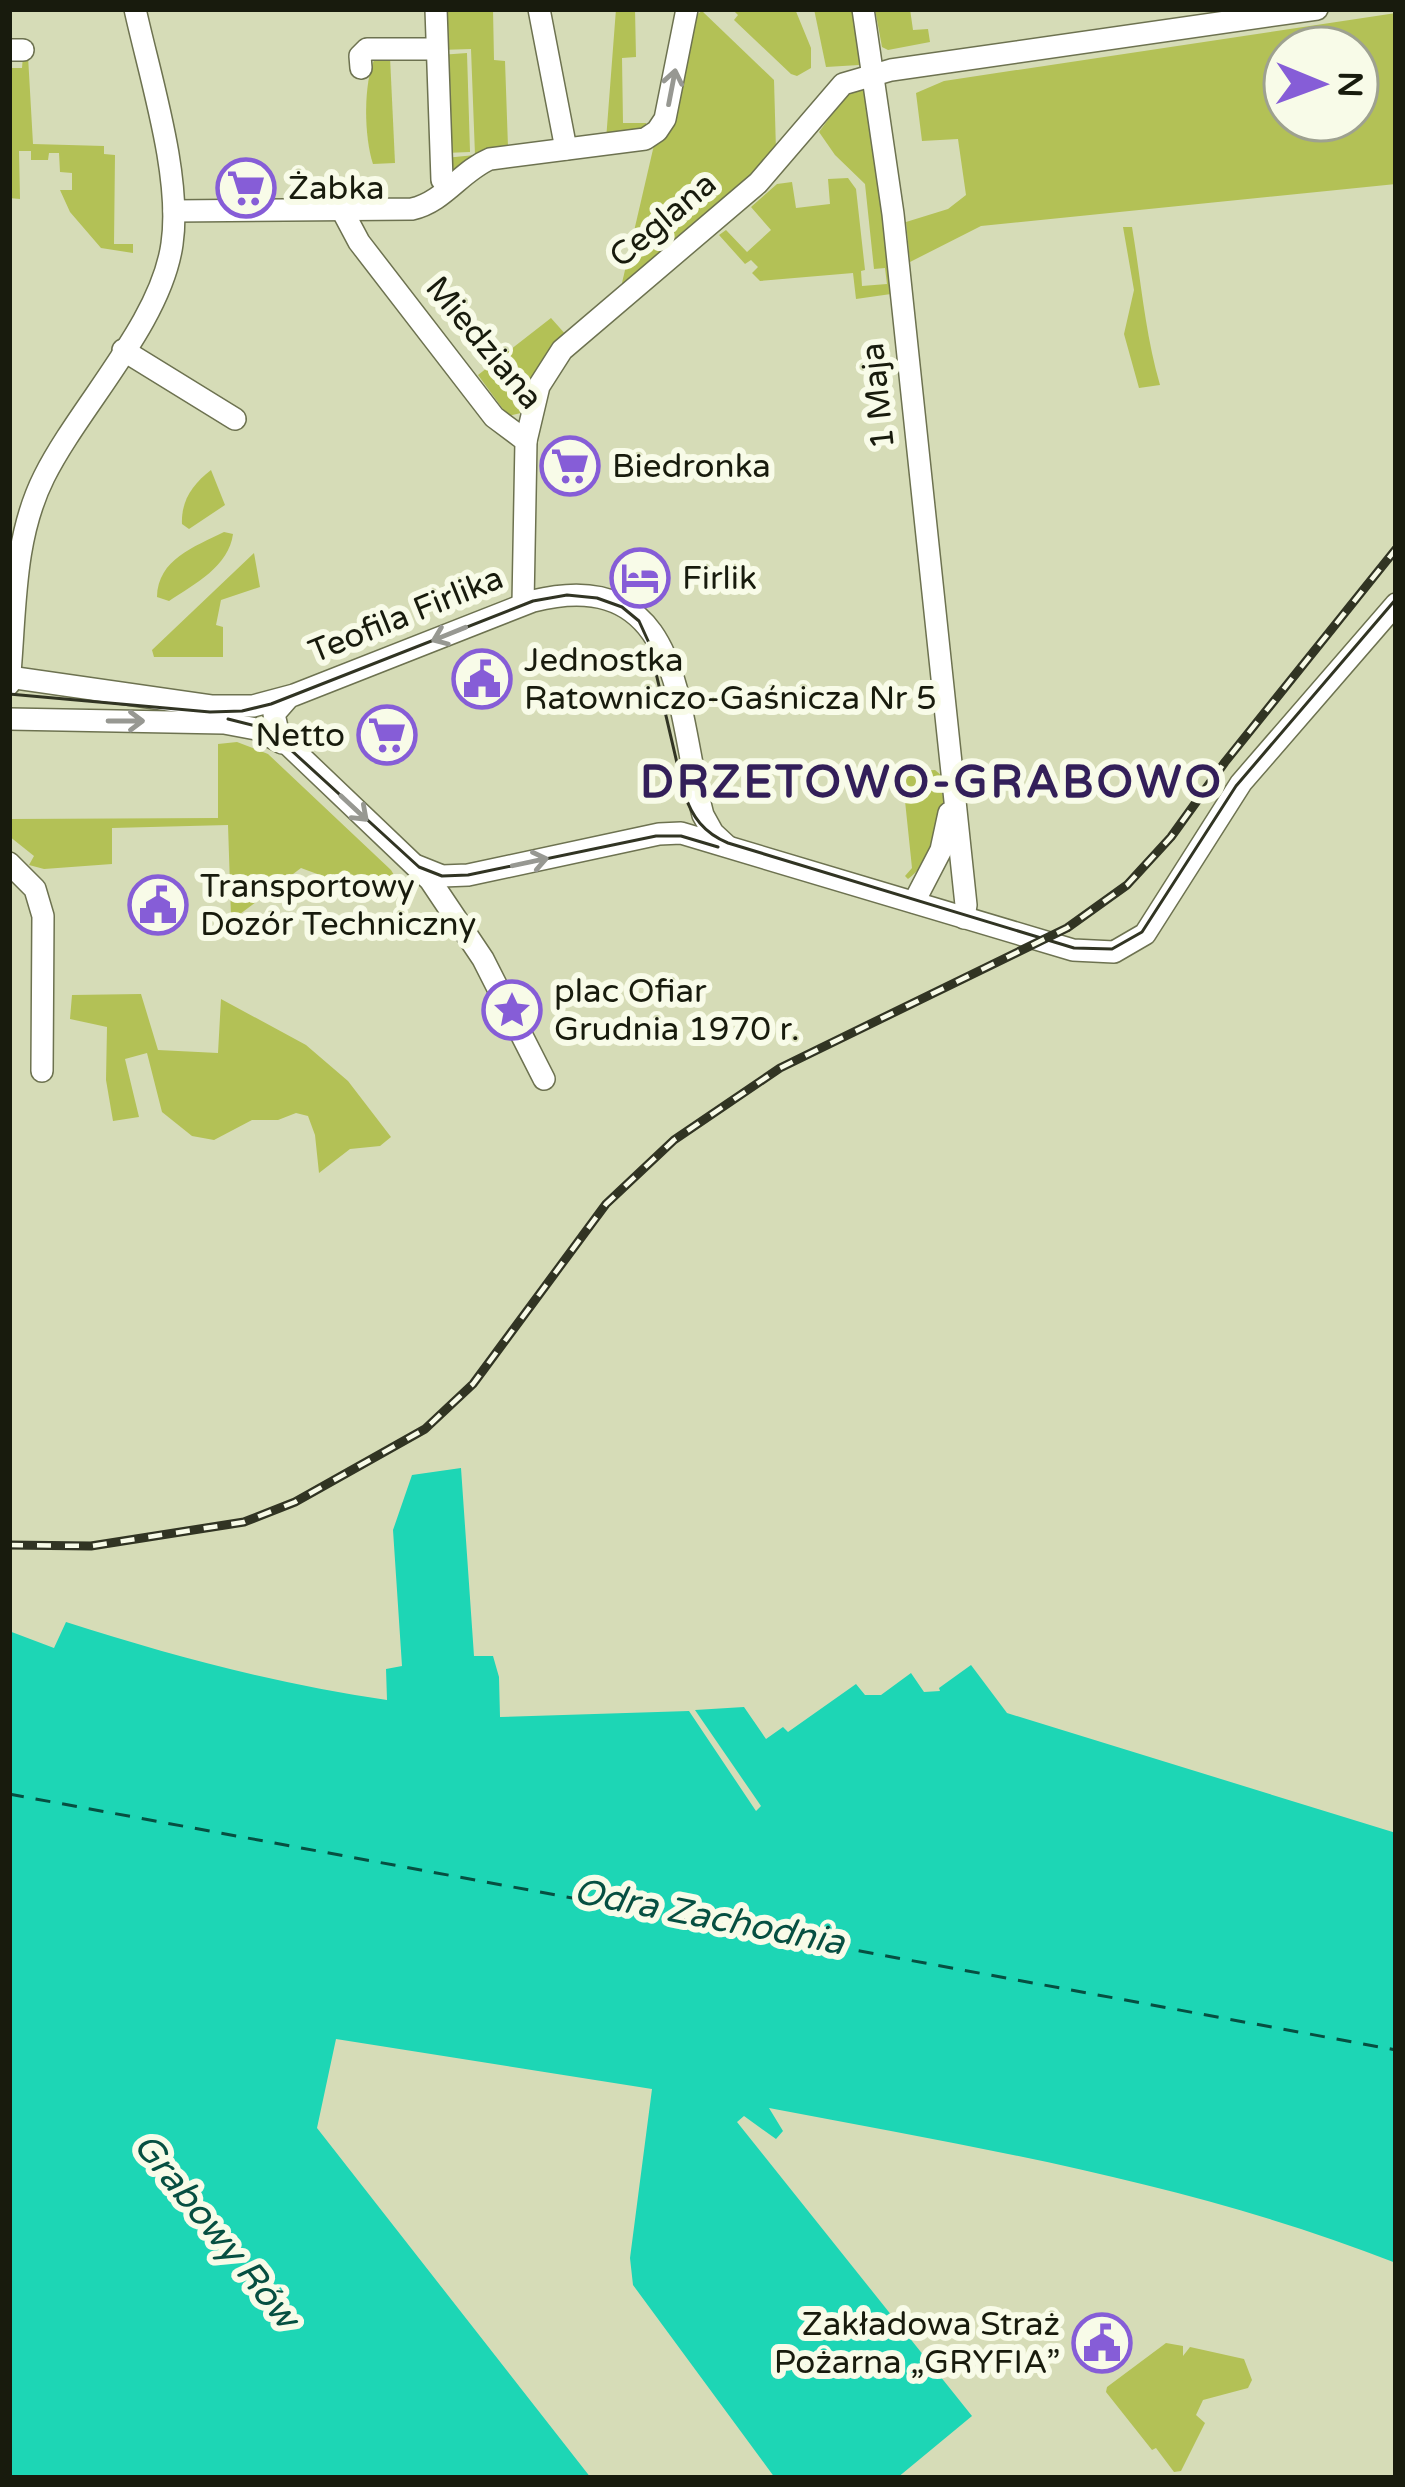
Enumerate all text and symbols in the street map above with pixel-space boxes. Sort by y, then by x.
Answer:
north arrow [1261,24,1381,144]
one-way arrow [662,69,684,108]
text: N [1330,71,1369,98]
supermarket icon: Żabka [215,157,277,219]
street label: Ceglana [602,164,724,276]
place label: Żabka [288,169,385,208]
street label: Miedziana [417,269,551,417]
street label: 1 Maja [853,341,903,451]
supermarket icon: Biedronka [539,435,601,497]
place label: Biedronka [612,447,771,486]
hotel icon: Firlik [609,547,671,609]
street label: Teofila Firlika [303,558,509,672]
place label: Firlik [682,559,757,598]
one-way arrow [431,625,468,646]
place label: Jednostka Ratowniczo-Gaśnicza Nr 5 [524,641,937,718]
public building icon: Jednostka Ratowniczo-Gaśnicza Nr 5 [451,648,513,710]
supermarket icon: Netto [356,704,418,766]
one-way arrow [106,710,145,732]
place label: Netto [255,716,345,755]
district label: DRZETOWO-GRABOWO [640,756,1224,810]
one-way arrow [339,794,368,822]
one-way arrow [511,850,549,873]
place label: Transportowy Dozór Techniczny [200,867,476,944]
public building icon: Transportowy Dozór Techniczny [127,874,189,936]
place label: plac Ofiar Grudnia 1970 r. [554,972,800,1049]
place icon: plac Ofiar Grudnia 1970 r. [481,979,543,1041]
water label: Odra Zachodnia [570,1870,849,1964]
water label: Grabowy Rów [124,2125,310,2340]
place label: Zakładowa Straż Pożarna „GRYFIA” [774,2305,1060,2382]
public building icon: Zakładowa Straż Pożarna „GRYFIA” [1071,2312,1133,2374]

